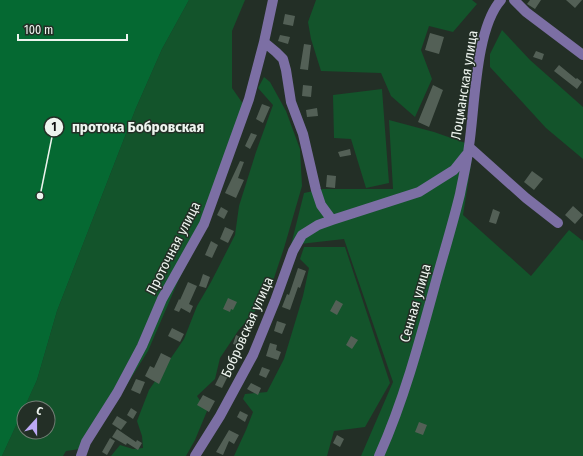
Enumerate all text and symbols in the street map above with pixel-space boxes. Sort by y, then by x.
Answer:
scale bar [18,16,127,42]
text: 100 m [24,23,53,37]
street label: Лоцманская улица [447,29,482,141]
callout: протока Бобровская [44,113,212,140]
text: протока Бобровская [72,118,204,136]
text: 1 [51,120,57,134]
street label: Проточная улица [143,199,204,298]
street label: Сенная улица [396,262,435,344]
street label: Бобровская улица [218,274,277,380]
north arrow [16,400,56,440]
text: С [34,404,45,418]

